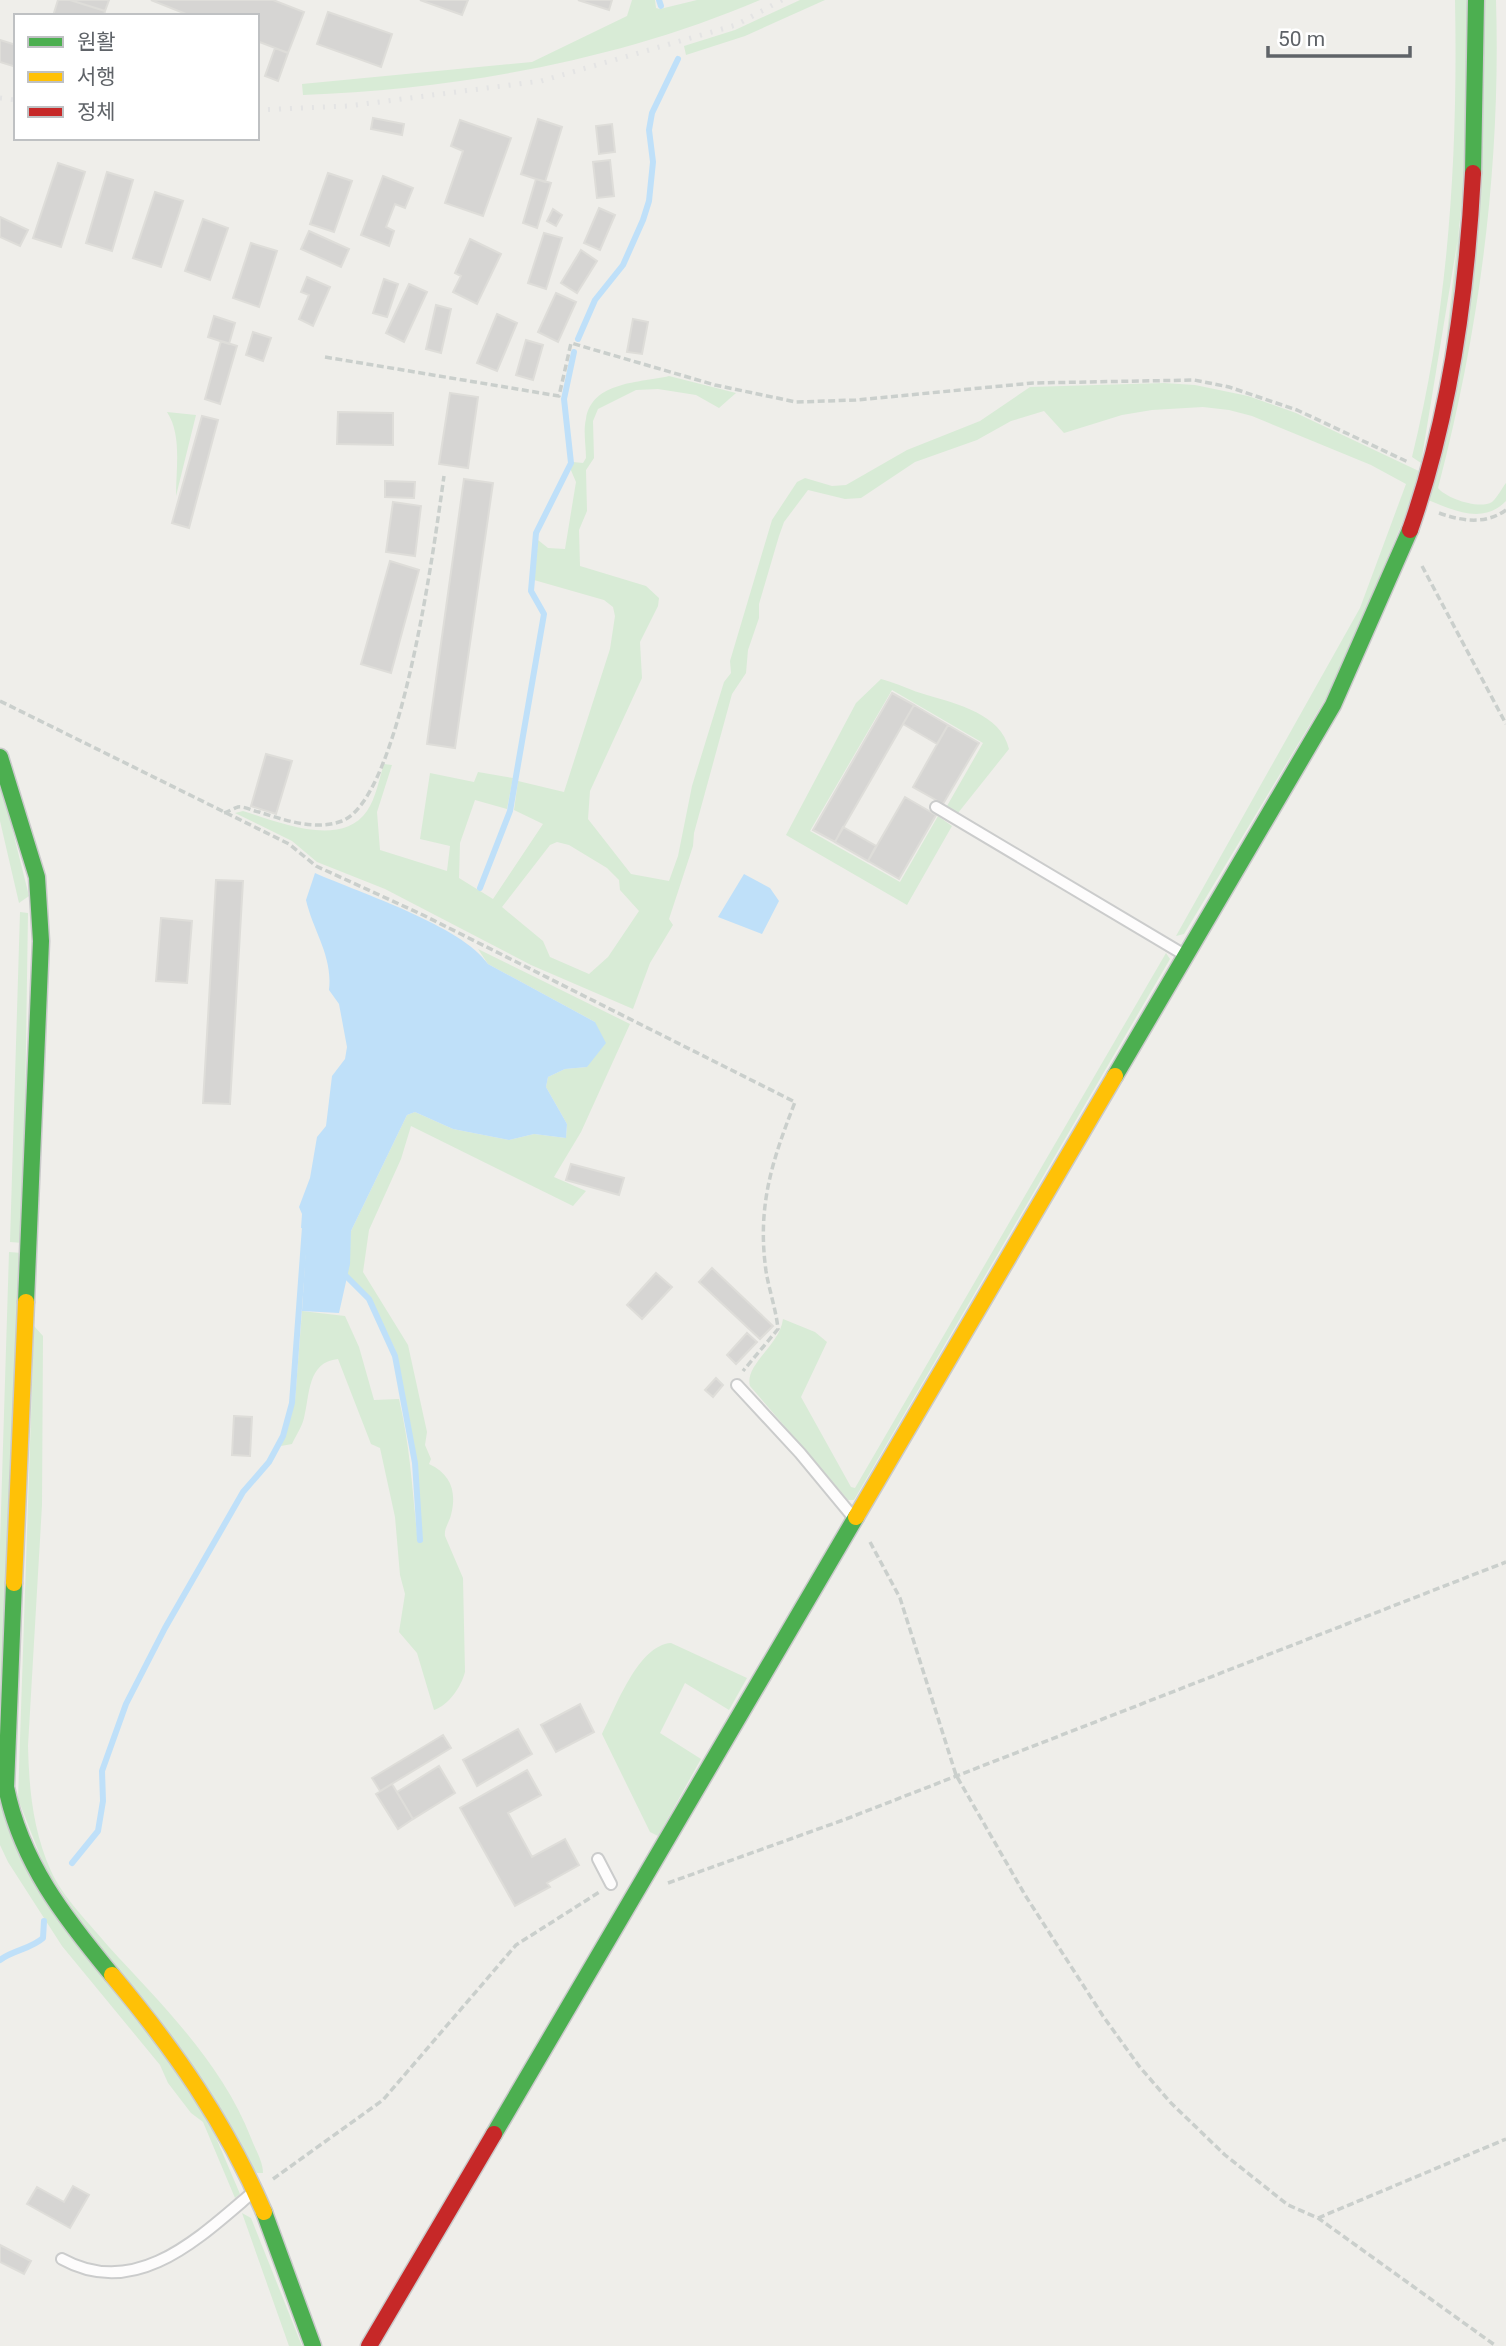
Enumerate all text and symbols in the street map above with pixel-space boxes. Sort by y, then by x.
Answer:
legend [14,14,259,140]
scale bar [1268,14,1410,58]
text: 50 m [1278,27,1325,51]
text: 원활 [77,30,116,54]
text: 서행 [77,65,116,89]
text: 정체 [77,100,116,124]

